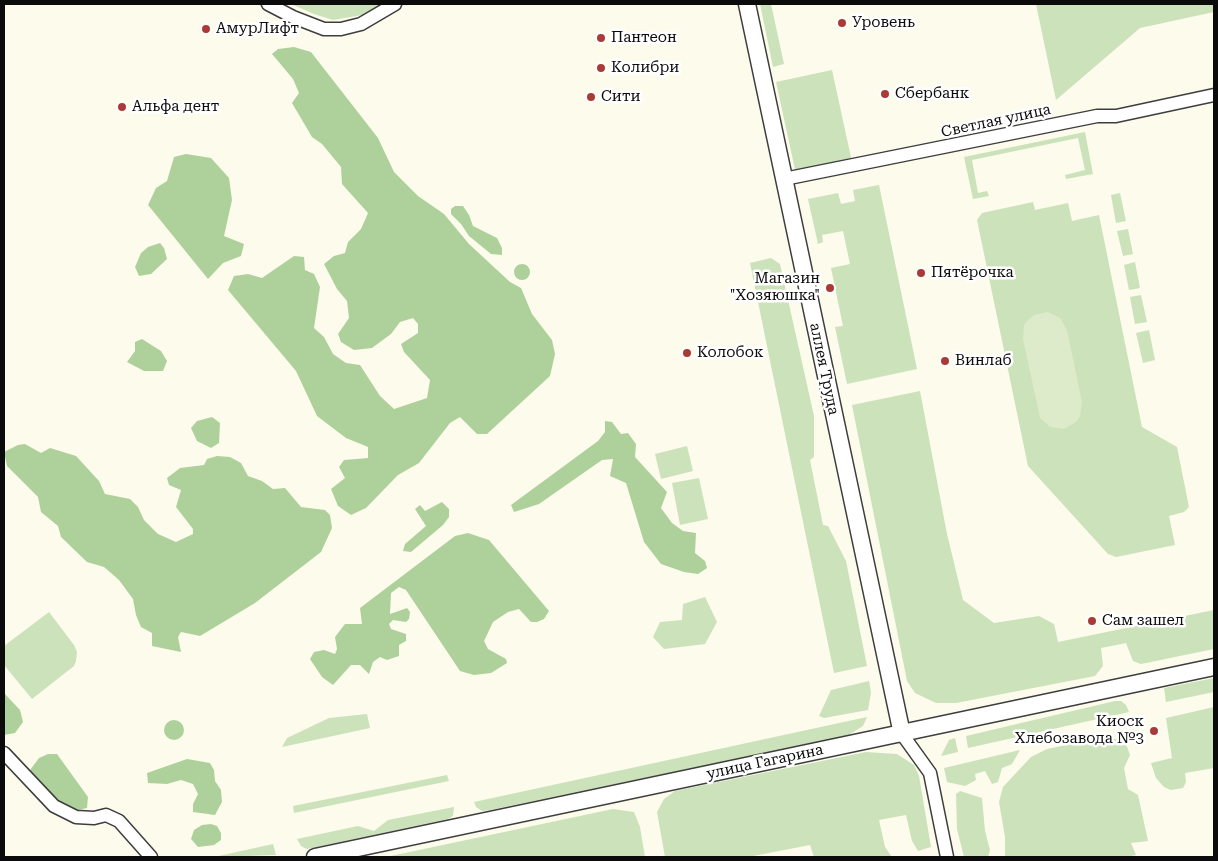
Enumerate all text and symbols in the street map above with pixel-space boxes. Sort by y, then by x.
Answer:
place label: Уровень [852,14,915,32]
marker: Уровень [836,17,848,29]
place label: АмурЛифт [216,20,299,38]
marker: АмурЛифт [200,23,212,35]
place label: Пантеон [611,29,677,47]
marker: Пантеон [595,32,607,44]
place label: Колибри [611,59,679,77]
marker: Колибри [595,62,607,74]
place label: Сбербанк [895,85,969,103]
place label: Сити [601,88,640,106]
marker: Сбербанк [879,88,891,100]
marker: Сити [585,91,597,103]
place label: Альфа дент [132,98,219,116]
marker: Альфа дент [116,101,128,113]
street label: Светлая улица [940,101,1052,141]
place label: Пятёрочка [931,264,1014,282]
marker: Пятёрочка [915,267,927,279]
place label: Магазин "Хозяюшка" [730,270,820,305]
marker: Магазин "Хозяюшка" [824,282,836,294]
street label: аллея Труда [805,321,843,417]
place label: Колобок [697,344,763,362]
marker: Колобок [681,347,693,359]
place label: Винлаб [955,352,1012,370]
marker: Винлаб [939,355,951,367]
place label: Сам зашел [1102,612,1184,630]
marker: Сам зашел [1086,615,1098,627]
place label: Киоск Хлебозавода №3 [1015,713,1144,748]
marker: Киоск Хлебозавода №3 [1148,725,1160,737]
street label: улица Гагарина [705,741,825,783]

